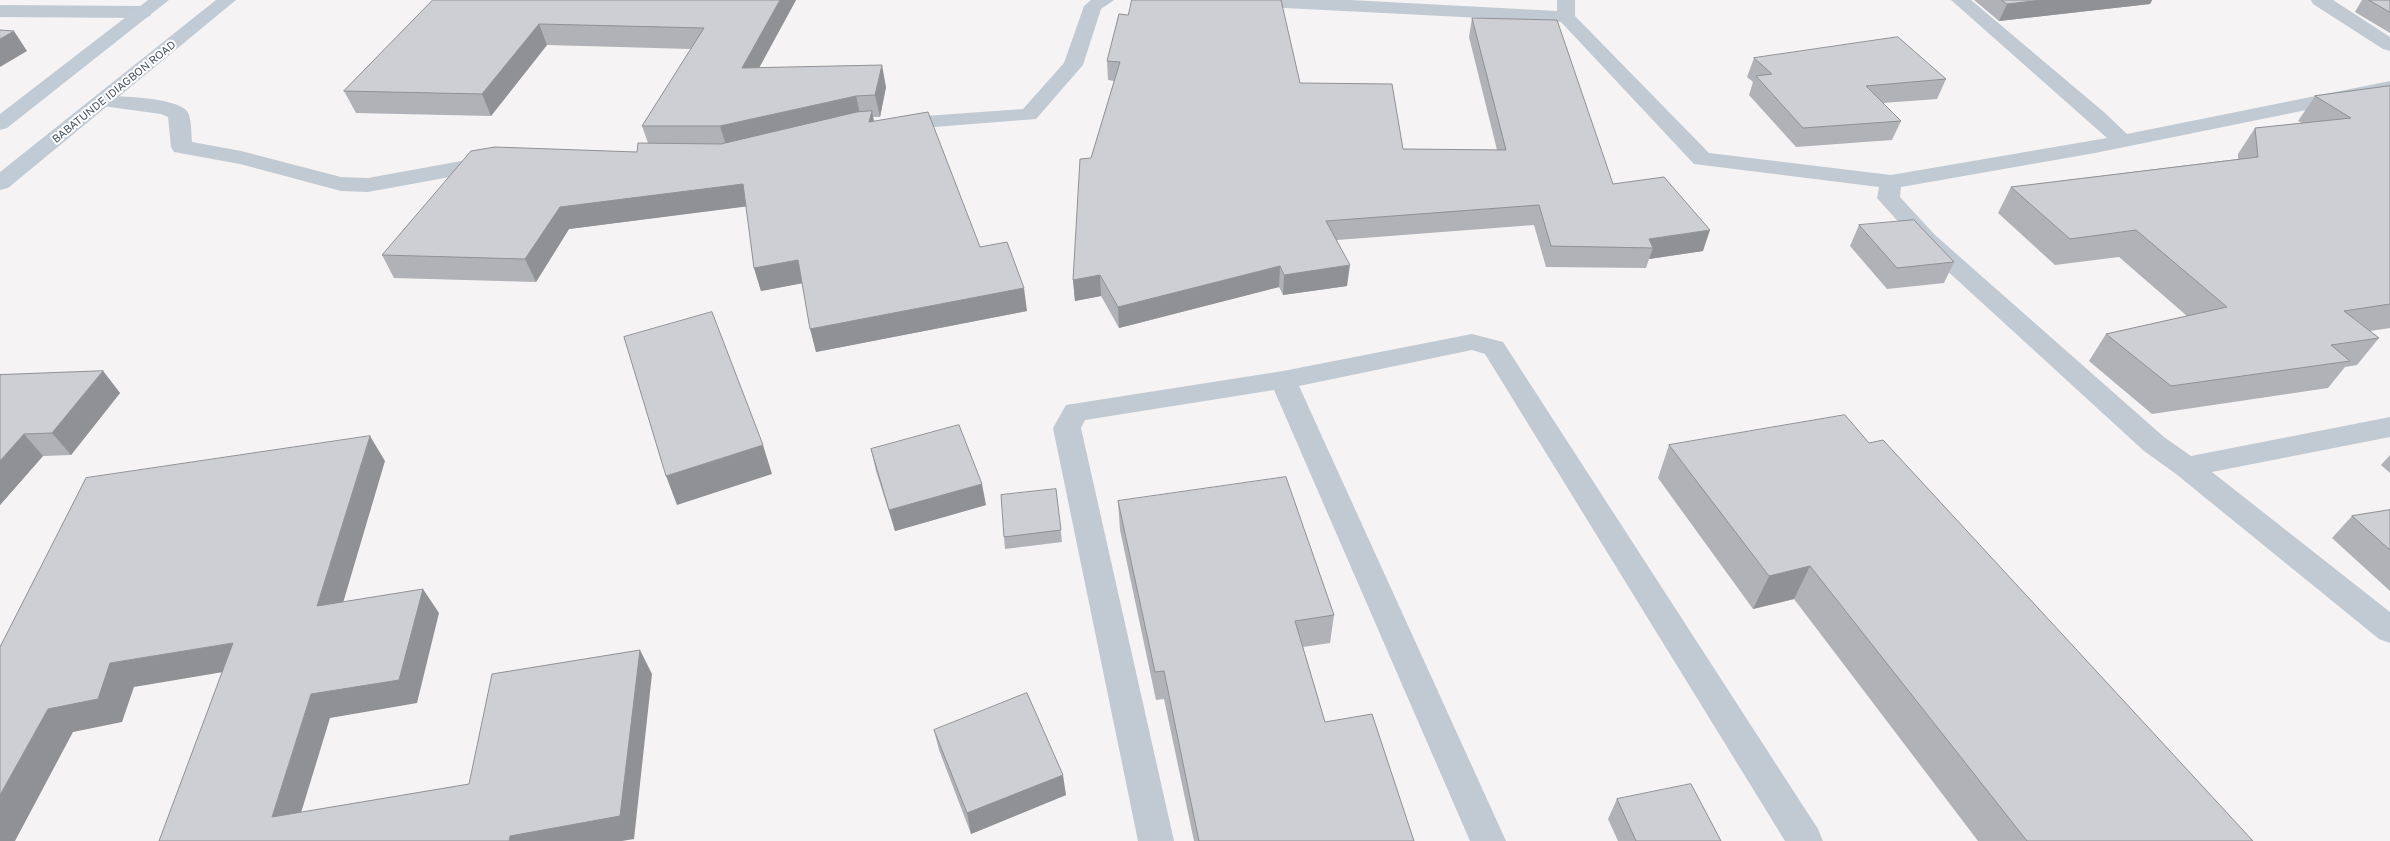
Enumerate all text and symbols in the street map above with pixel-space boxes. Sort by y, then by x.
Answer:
street label: BABATUNDE IDIAGBON ROAD [50,38,178,146]

